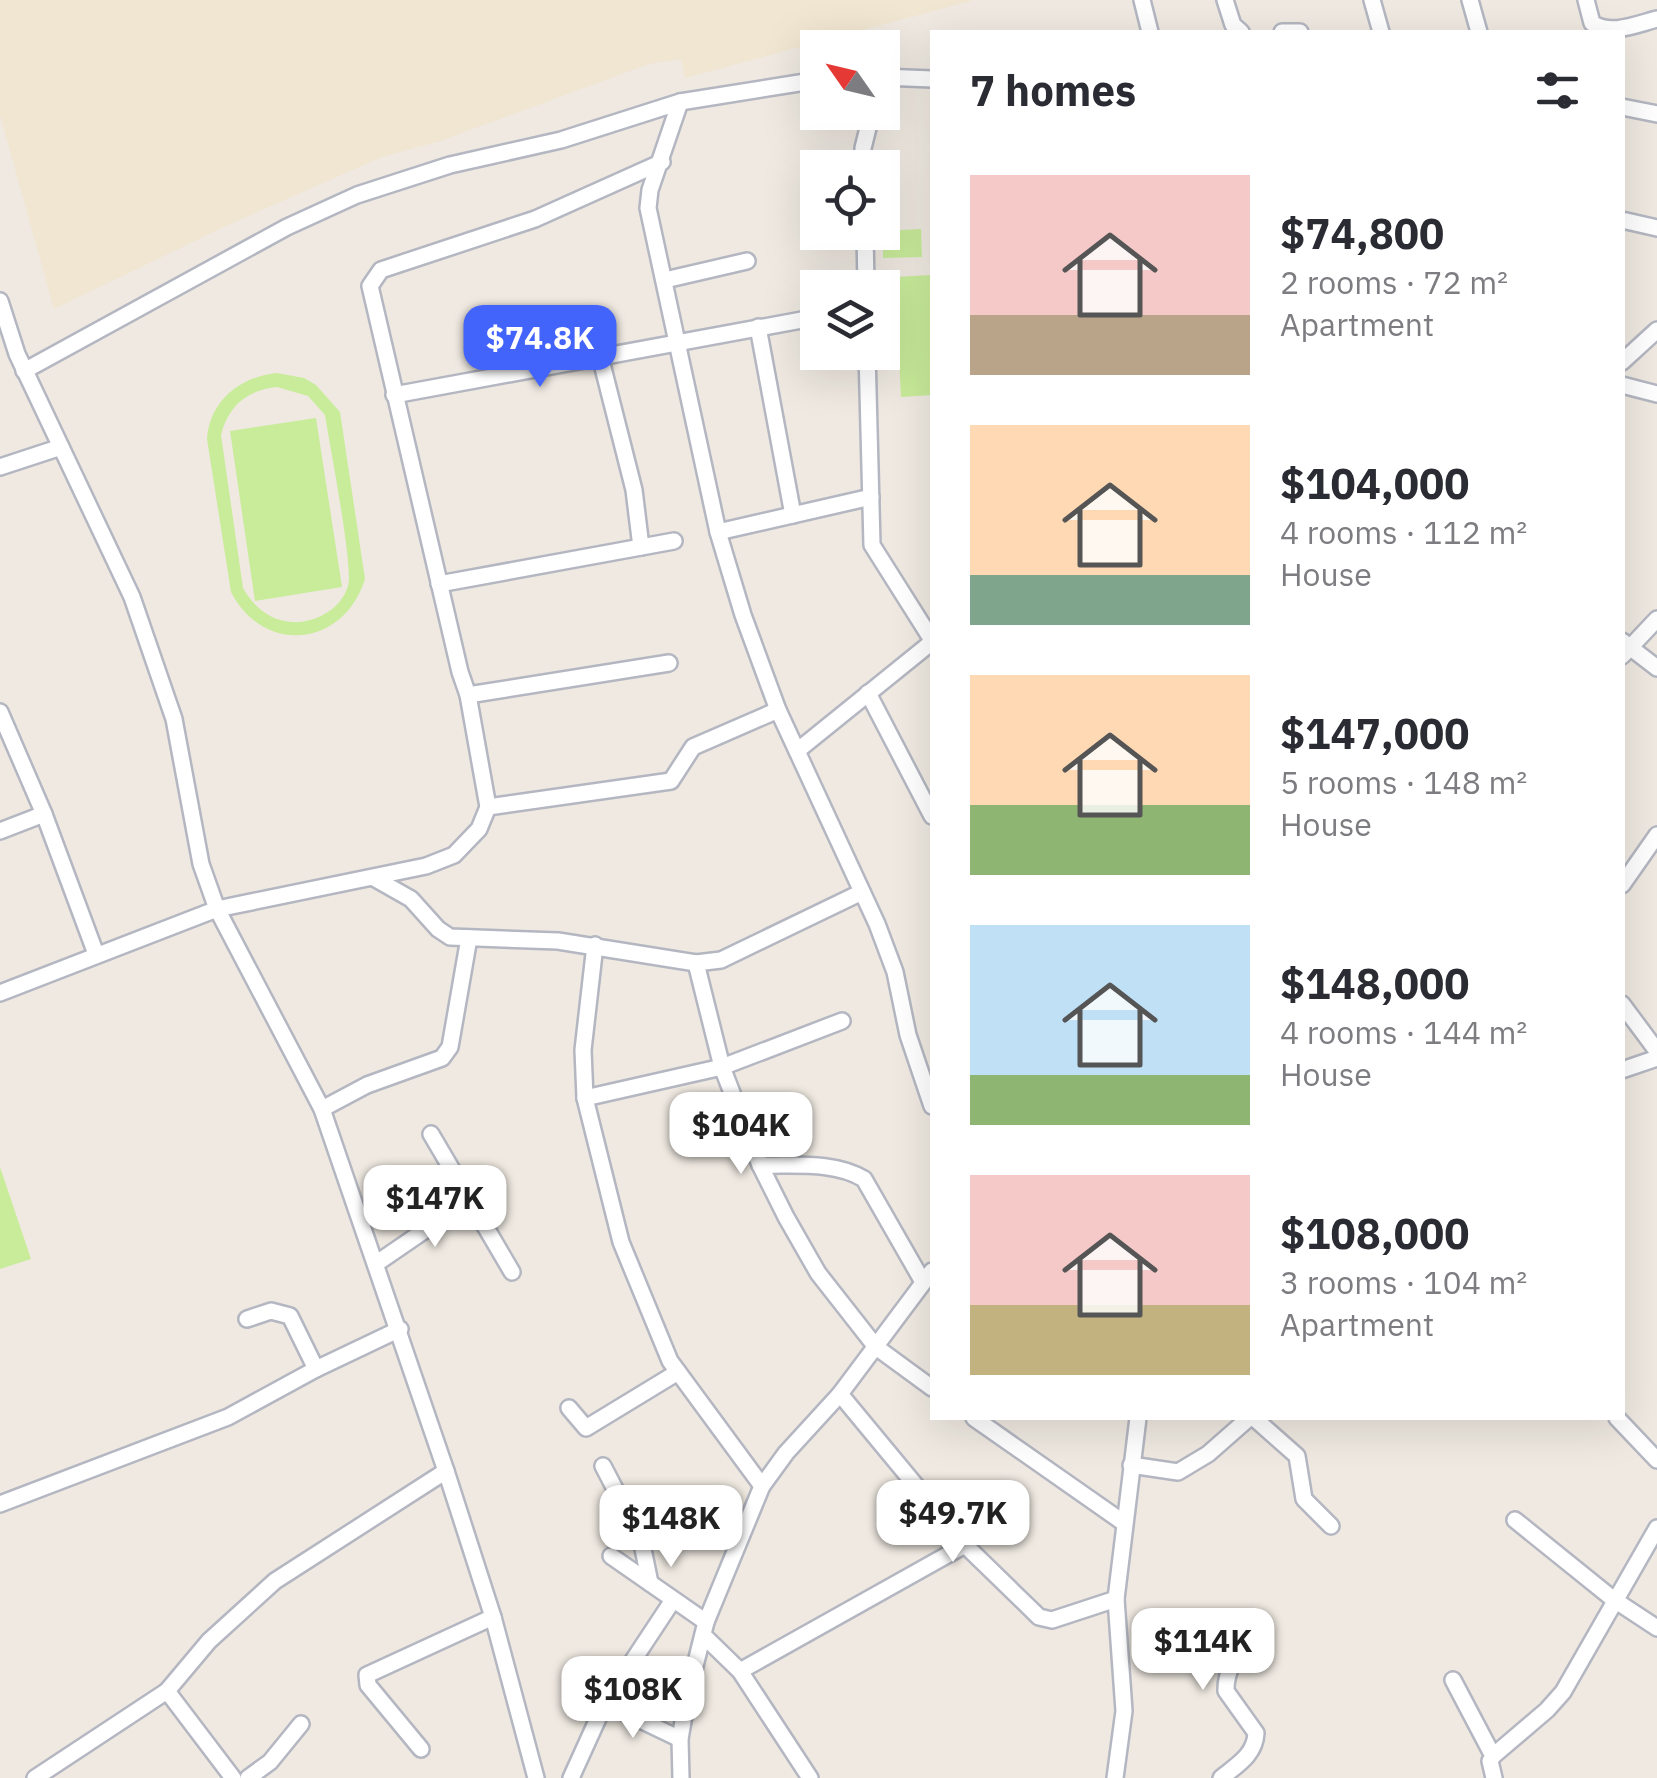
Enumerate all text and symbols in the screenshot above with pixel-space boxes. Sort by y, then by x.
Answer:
north arrow [800,30,900,130]
map controls [800,30,900,370]
text: 7 homes [970,63,1136,118]
icon: filters [1530,63,1585,118]
button: locate [800,150,900,250]
text: $74,800 [1280,206,1444,261]
icon: home [1050,215,1170,335]
text: 2 rooms · 72 m² [1280,261,1508,303]
button: layers [800,270,900,370]
text: Apartment [1280,303,1434,345]
pin: $74.8K [459,305,621,390]
text: $74.8K [485,316,595,358]
text: $104,000 [1280,456,1469,511]
icon: home [1050,465,1170,585]
text: 4 rooms · 112 m² [1280,511,1527,553]
text: House [1280,553,1372,595]
text: $147,000 [1280,706,1469,761]
icon: home [1050,715,1170,835]
text: 5 rooms · 148 m² [1280,761,1527,803]
text: House [1280,803,1372,845]
text: $148,000 [1280,956,1469,1011]
icon: home [1050,965,1170,1085]
text: 4 rooms · 144 m² [1280,1011,1527,1053]
text: House [1280,1053,1372,1095]
pin: $104K [671,1092,811,1177]
text: $104K [691,1103,791,1145]
pin: $147K [365,1165,505,1250]
text: $147K [385,1176,485,1218]
text: $108,000 [1280,1206,1469,1261]
icon: home [1050,1215,1170,1335]
text: 3 rooms · 104 m² [1280,1261,1527,1303]
text: Apartment [1280,1303,1434,1345]
pin: $49.7K [872,1480,1034,1565]
pin: $148K [601,1485,741,1570]
text: $49.7K [898,1491,1008,1533]
text: $148K [621,1496,721,1538]
pin: $114K [1133,1608,1273,1693]
text: $114K [1153,1619,1253,1661]
pin: $108K [563,1656,703,1741]
text: $108K [583,1667,683,1709]

